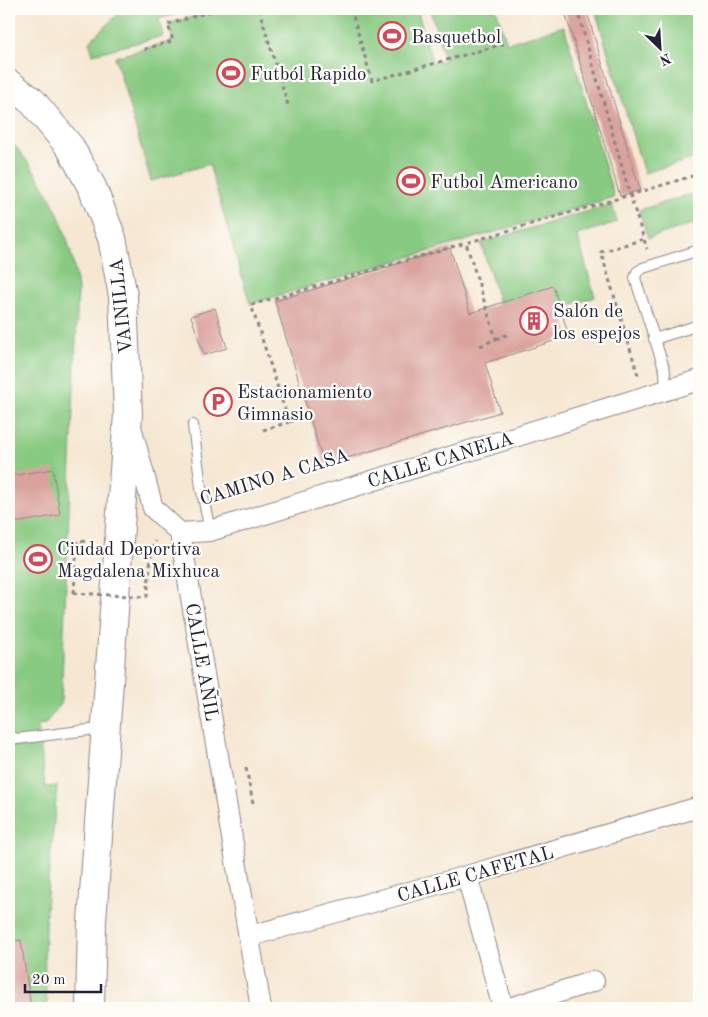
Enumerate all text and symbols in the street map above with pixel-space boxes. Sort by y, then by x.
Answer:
sports icon: Basquetbol [377,21,407,51]
north arrow [636,22,686,72]
place label: Basquetbol [411,29,501,48]
text: N [657,50,673,68]
sports icon: Futból Rapido [216,58,246,88]
place label: Futból Rapido [250,66,367,85]
sports icon: Futbol Americano [396,166,426,196]
place label: Futbol Americano [430,174,578,193]
street label: VAINILLA [108,257,137,354]
place label: Salón de los espejos [553,303,640,344]
building icon: Salón de los espejos [519,306,549,336]
place label: Estacionamiento Gimnasio [237,384,372,425]
parking icon: Estacionamiento Gimnasio [203,387,233,417]
street label: CALLE CANELA [366,430,516,493]
street label: CAMINO A CASA [198,447,352,510]
place label: Ciudad Deportiva Magdalena Mixhuca [57,541,220,582]
sports icon: Ciudad Deportiva Magdalena Mixhuca [23,544,53,574]
street label: CALLE AÑIL [181,601,225,723]
street label: CALLE CAFETAL [395,844,556,907]
scale bar [25,962,101,994]
text: 20 m [32,973,66,988]

